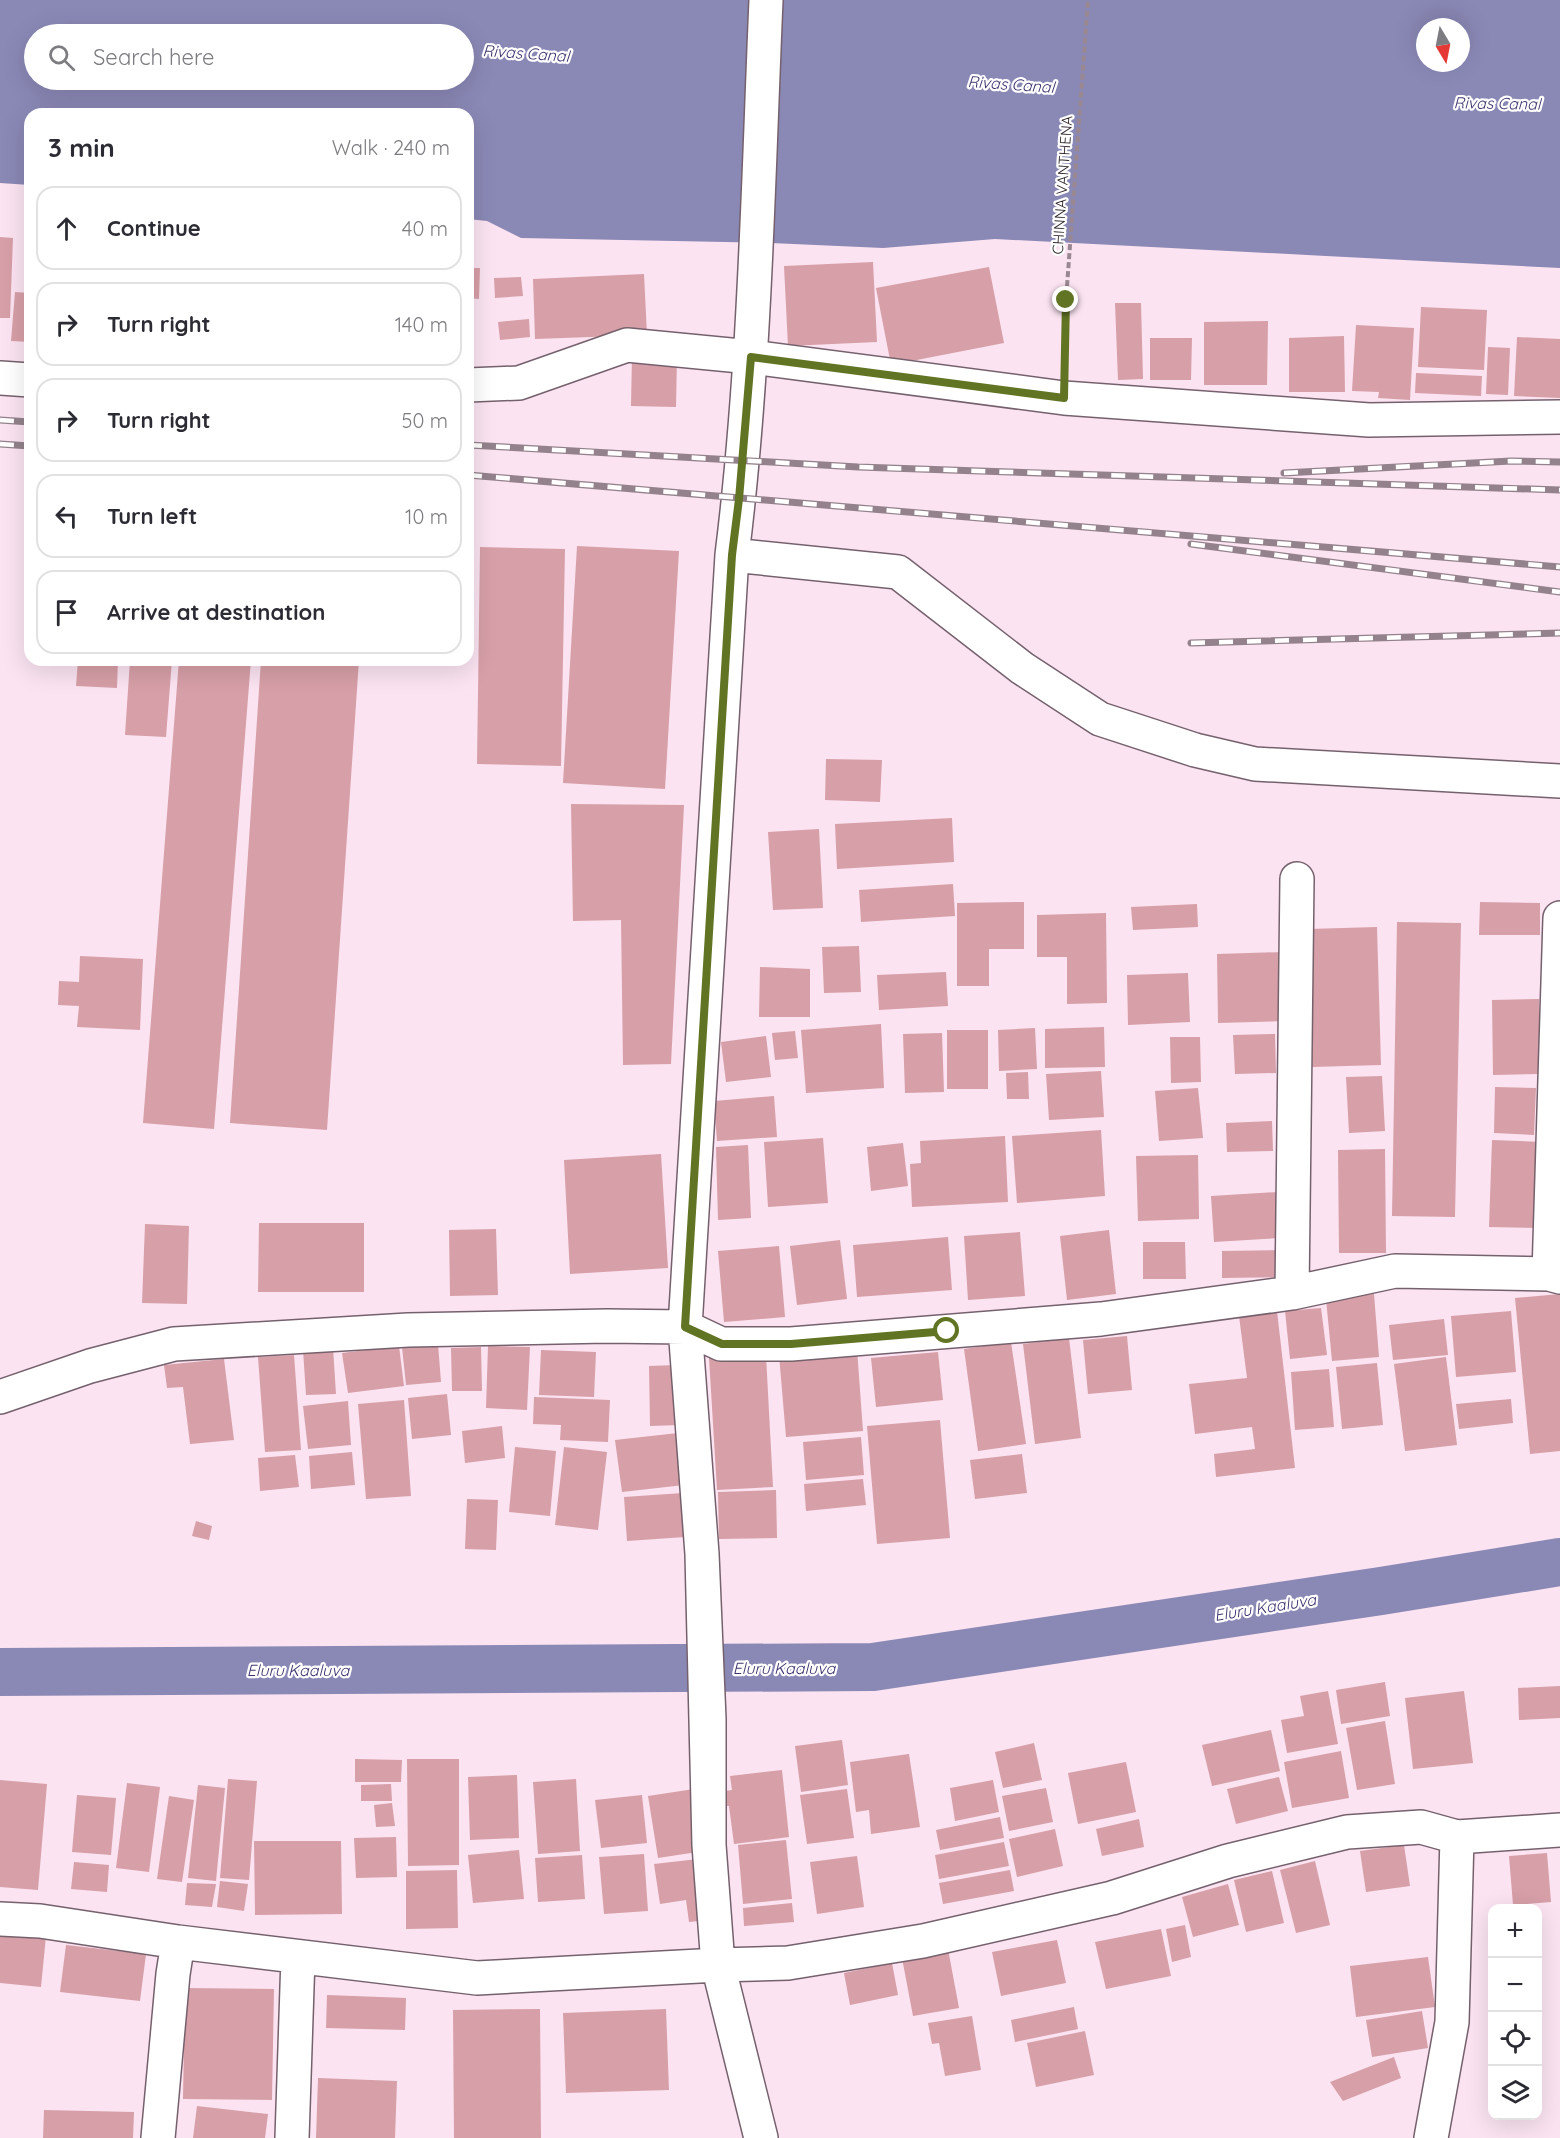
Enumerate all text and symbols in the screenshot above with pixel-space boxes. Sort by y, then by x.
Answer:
north arrow [1416,18,1470,72]
search box [24,24,474,90]
water label: Rivas Canal [482,40,572,66]
icon: search [45,41,78,74]
text: Search here [93,43,214,71]
water label: Rivas Canal [967,71,1057,97]
water label: Rivas Canal [1453,92,1543,114]
street label: CHINNA VANTHENA [1048,115,1076,255]
text: 3 min [48,131,115,164]
text: Walk · 240 m [332,135,450,160]
icon: ahead [50,212,83,245]
text: Continue [107,214,201,242]
text: 40 m [402,216,448,241]
route end [1052,286,1078,312]
icon: right [50,308,83,341]
text: Turn right [107,310,211,338]
text: 140 m [395,312,448,337]
icon: right [50,404,83,437]
text: Turn right [107,406,211,434]
text: 50 m [402,408,448,433]
icon: left [50,500,83,533]
text: Turn left [107,502,197,530]
text: 10 m [405,504,448,529]
icon: arrive [50,596,83,629]
text: Arrive at destination [107,598,325,626]
route start [933,1317,959,1343]
water label: Eluru Kaaluva [1213,1589,1319,1625]
water label: Eluru Kaaluva [733,1658,837,1678]
water label: Eluru Kaaluva [247,1660,351,1680]
map controls [1488,1904,1542,2120]
button: + [1488,1904,1542,1958]
button: − [1488,1958,1542,2012]
button: locate [1488,2012,1542,2066]
button: layers [1488,2066,1542,2120]

